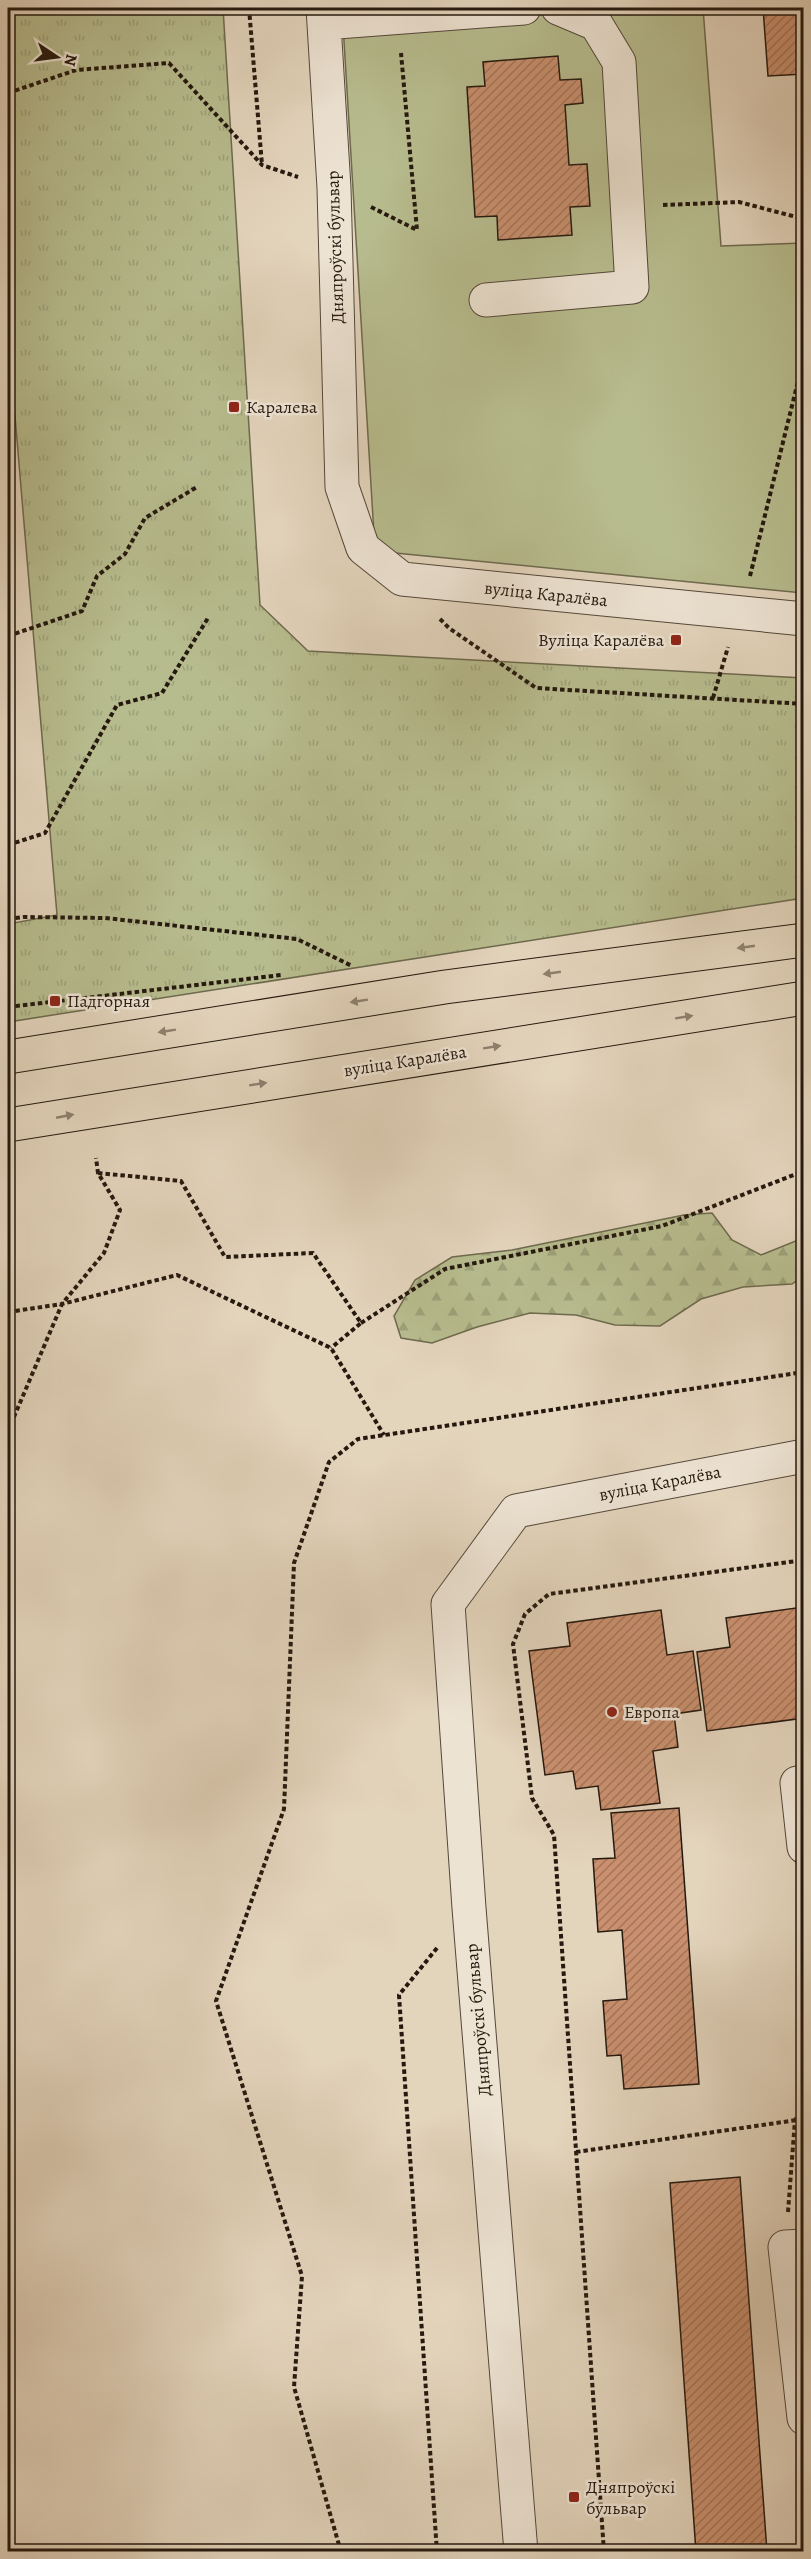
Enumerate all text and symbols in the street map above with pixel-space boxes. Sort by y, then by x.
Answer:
north arrow [27,27,87,87]
text: N [59,52,83,69]
street label: Дняпроўскі бульвар [320,170,350,324]
place label: Каралева [246,395,318,419]
marker: Каралева [227,400,241,414]
street label: вуліца Каралёва [483,576,610,612]
place label: Вуліца Каралёва [538,628,665,652]
marker: Вуліца Каралёва [669,633,683,647]
one-way arrow [736,943,755,952]
one-way arrow [543,968,562,978]
place label: Падгорная [67,989,150,1013]
marker: Падгорная [48,994,62,1008]
one-way arrow [350,996,369,1005]
one-way arrow [675,1012,694,1021]
one-way arrow [157,1026,176,1035]
street label: вуліца Каралёва [342,1039,469,1083]
one-way arrow [482,1043,501,1052]
one-way arrow [248,1080,267,1089]
one-way arrow [56,1111,75,1120]
street label: вуліца Каралёва [597,1459,724,1507]
place label: Европа [624,1700,680,1724]
marker: Европа [605,1705,619,1719]
street label: Дняпроўскі бульвар [459,1943,497,2097]
place label: Дняпроўскі бульвар [586,2475,675,2520]
marker: Дняпроўскі бульвар [567,2490,581,2504]

